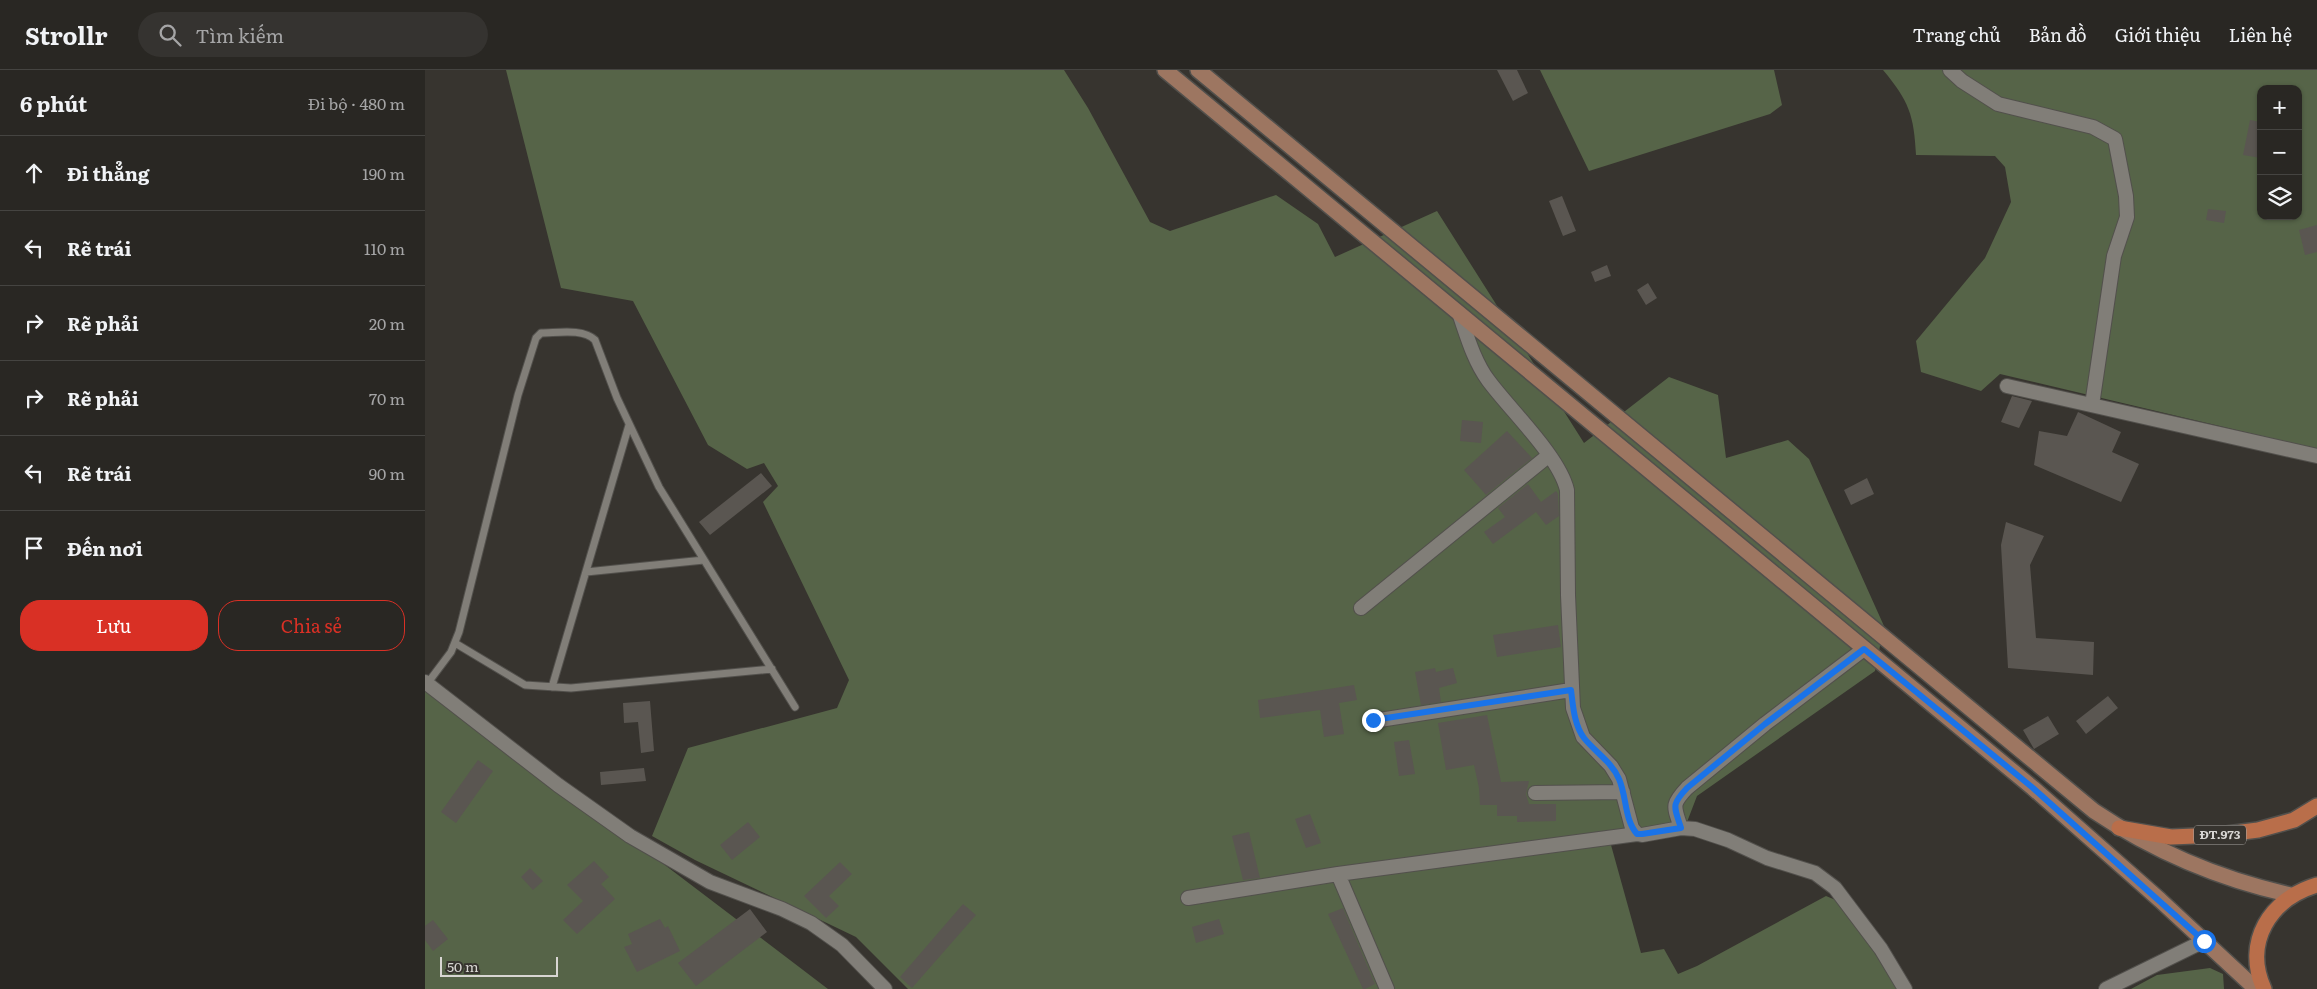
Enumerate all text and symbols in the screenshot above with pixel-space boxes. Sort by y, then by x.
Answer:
search box [138,12,488,57]
text: Strollr [25,17,108,52]
icon: search [156,21,184,49]
text: Tìm kiếm [196,21,284,49]
text: Trang chủ [1913,21,2001,48]
text: Bản đồ [2029,21,2087,48]
text: Giới thiệu [2115,21,2201,48]
text: Liên hệ [2229,21,2292,48]
map controls [2257,85,2302,220]
button: + [2257,85,2302,130]
text: 6 phút [20,87,87,118]
text: Đi bộ · 480 m [308,91,405,115]
button: − [2257,130,2302,175]
icon: ahead [20,159,48,187]
text: Đi thẳng [67,159,150,187]
text: 190 m [362,161,405,185]
button: layers [2257,175,2302,220]
icon: left [20,234,48,262]
text: Rẽ trái [67,234,132,262]
text: 110 m [364,236,405,260]
icon: right [20,309,48,337]
text: Rẽ phải [67,309,139,337]
text: 20 m [369,311,405,335]
icon: right [20,384,48,412]
text: Rẽ phải [67,384,139,412]
text: 70 m [369,386,405,410]
icon: left [20,459,48,487]
text: Rẽ trái [67,459,132,487]
text: 90 m [369,461,405,485]
icon: arrive [20,534,48,562]
text: Đến nơi [67,534,143,562]
button: Lưu [20,600,208,651]
button: Chia sẻ [218,600,405,651]
route end [1362,709,1385,732]
road number: ĐT.973 [2194,826,2246,844]
route start [2193,930,2216,953]
scale bar [440,954,557,977]
text: 50 m [447,956,479,976]

